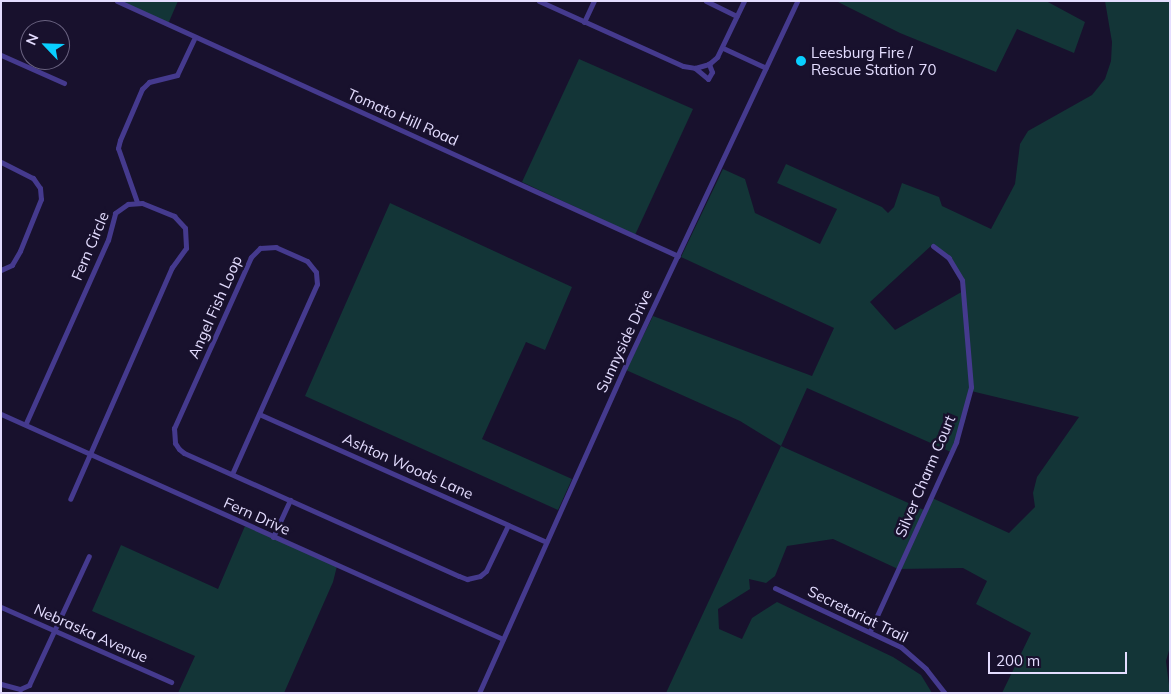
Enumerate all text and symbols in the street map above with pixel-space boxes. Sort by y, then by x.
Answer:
north arrow [20,20,70,70]
text: N [22,31,43,48]
place label: Leesburg Fire / Rescue Station 70 [811,43,937,78]
marker: Leesburg Fire / Rescue Station 70 [795,55,807,67]
street label: Tomato Hill Road [345,85,461,149]
street label: Fern Circle [67,209,113,283]
street label: Angel Fish Loop [184,253,246,361]
street label: Sunnyside Drive [592,287,656,395]
street label: Silver Charm Court [891,412,959,540]
street label: Ashton Woods Lane [340,429,476,503]
street label: Fern Drive [221,493,293,539]
street label: Secretariat Trail [805,582,911,646]
street label: Nebraska Avenue [31,600,151,666]
scale bar [991,642,1130,674]
text: 200 m [996,651,1040,670]

